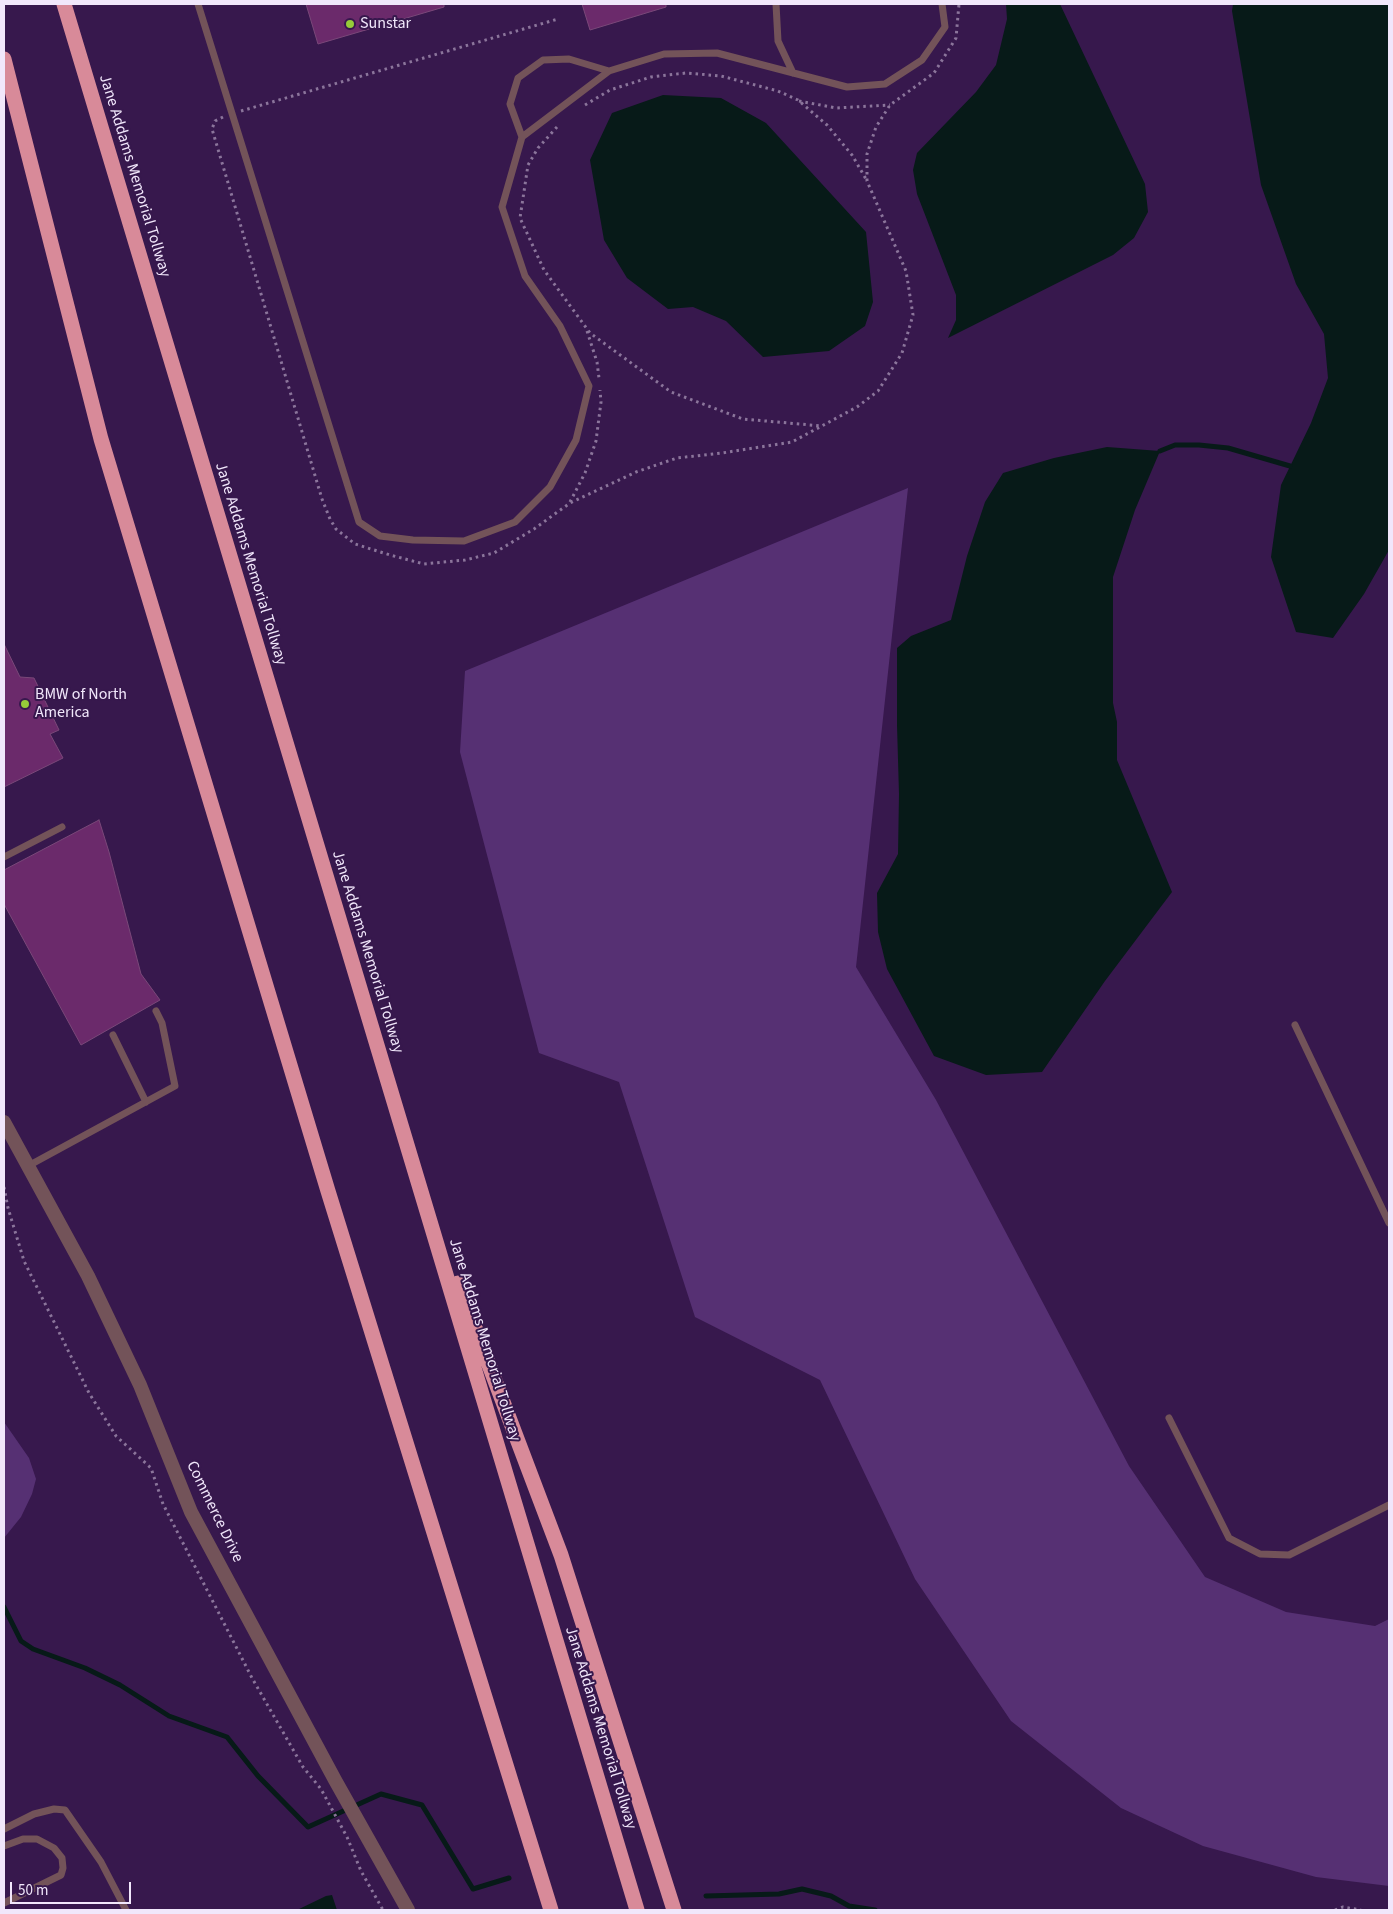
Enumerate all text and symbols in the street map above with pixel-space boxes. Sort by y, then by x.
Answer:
place label: Sunstar [360,14,411,34]
marker: Sunstar [344,18,356,30]
street label: Jane Addams Memorial Tollway [94,72,174,280]
street label: Jane Addams Memorial Tollway [210,460,290,668]
place label: BMW of North America [35,685,127,723]
marker: BMW of North America [19,698,31,710]
street label: Jane Addams Memorial Tollway [327,848,407,1056]
street label: Jane Addams Memorial Tollway [444,1236,524,1444]
street label: Commerce Drive [181,1458,247,1566]
street label: Jane Addams Memorial Tollway [560,1624,640,1832]
scale bar [12,1872,134,1904]
text: 50 m [18,1880,48,1901]

